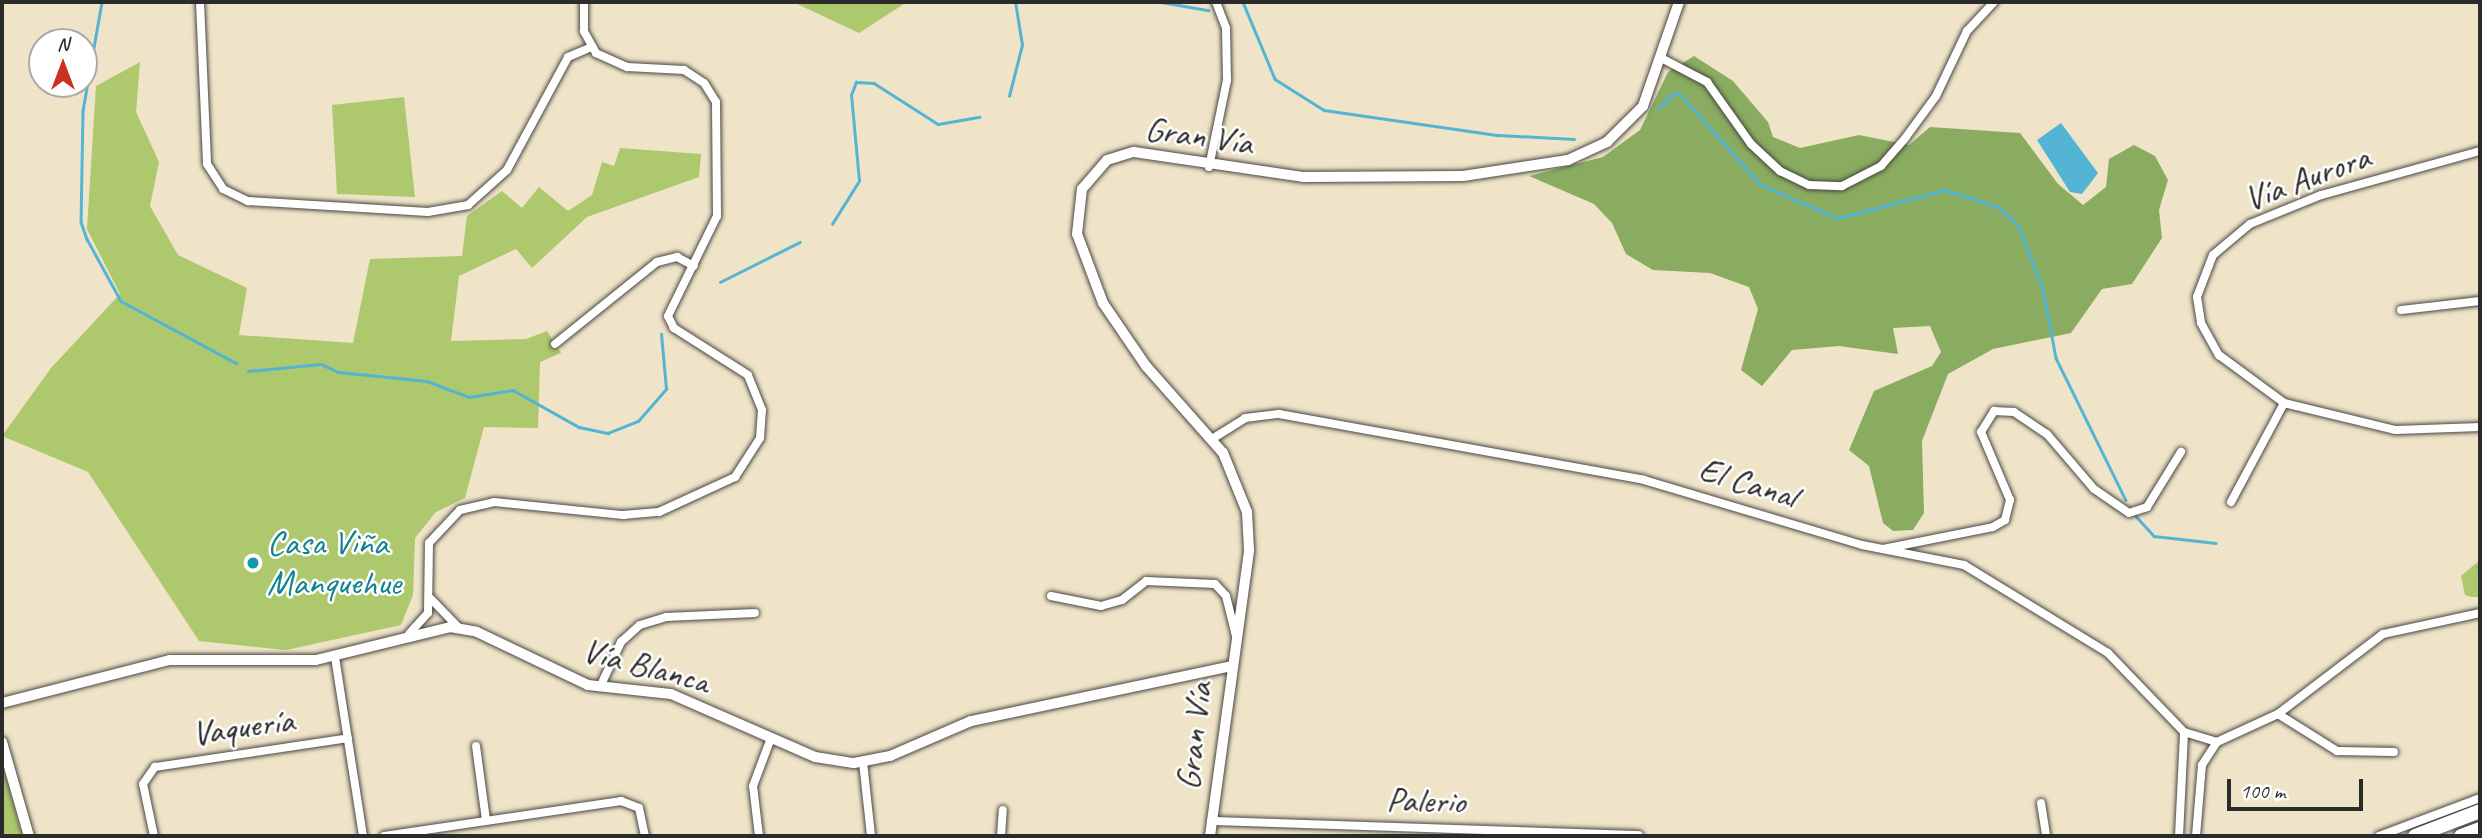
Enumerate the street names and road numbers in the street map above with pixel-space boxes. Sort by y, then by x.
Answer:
street label: Gran Vía [1143,108,1255,164]
street label: Vía Aurora [2239,136,2375,220]
street label: El Canal [1694,448,1802,518]
street label: Vía Blanca [578,629,714,703]
street label: Gran Vía [1167,680,1221,792]
street label: Vaquería [189,699,297,755]
street label: Palerio [1386,779,1466,823]

